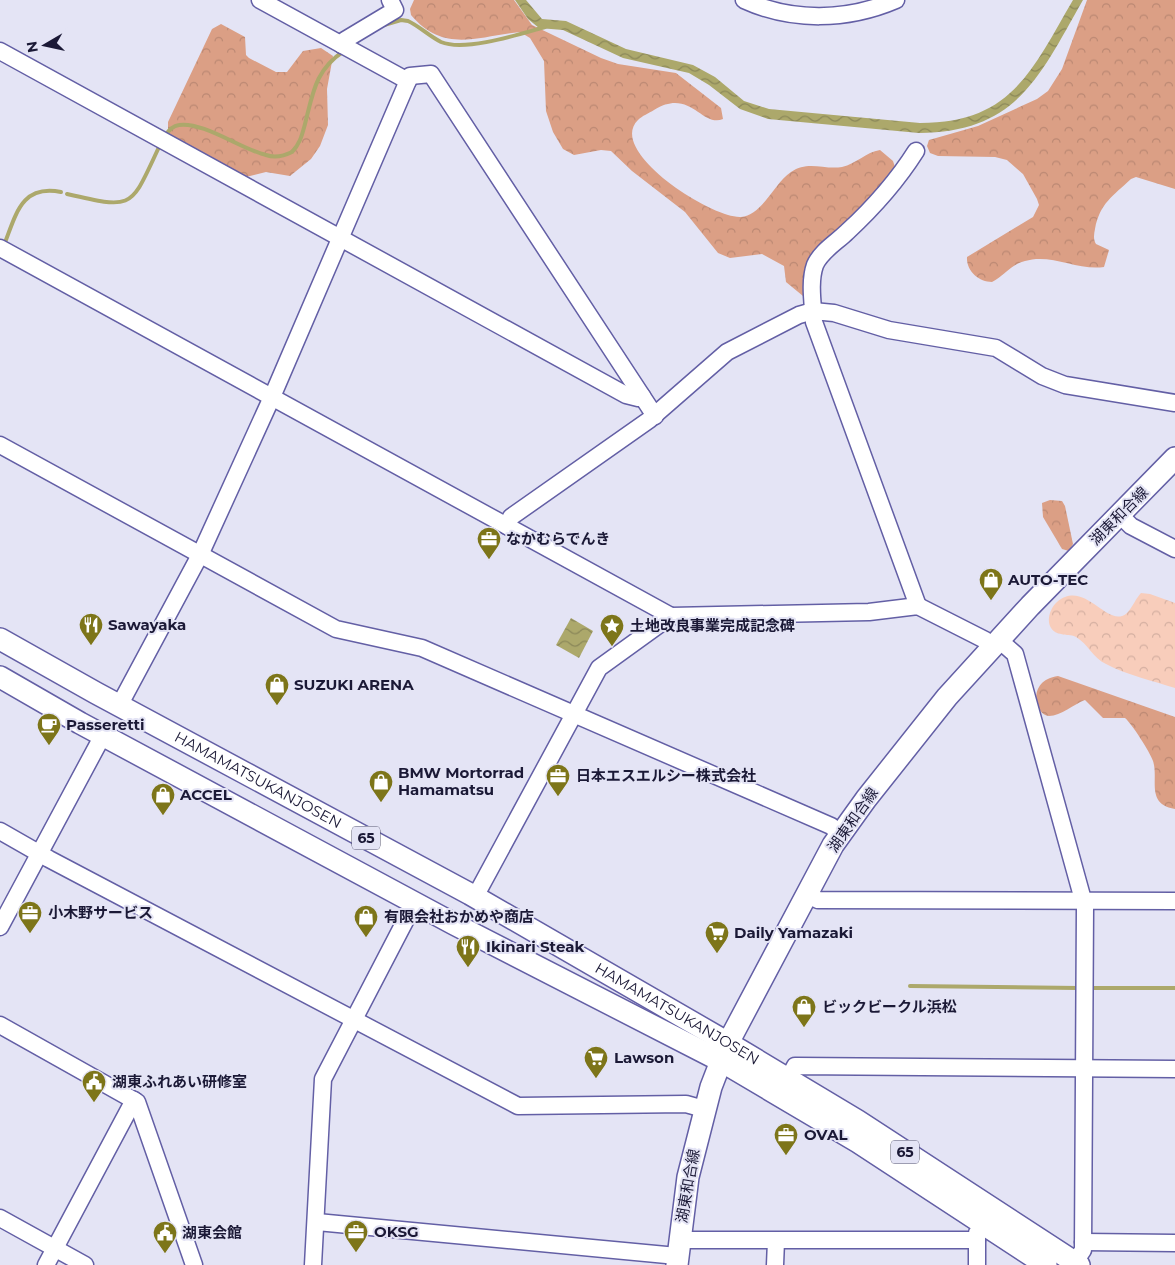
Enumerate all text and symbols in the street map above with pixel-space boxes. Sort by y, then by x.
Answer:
north arrow [20,20,70,70]
text: N [22,40,42,54]
street label: 湖東和合線 [1085,482,1152,549]
office icon: なかむらでんき [476,526,502,560]
place label: なかむらでんき [506,529,611,548]
shop icon: AUTO-TEC [978,567,1004,601]
place label: AUTO-TEC [1007,570,1088,589]
restaurant icon: Sawayaka [78,612,104,646]
place icon: 土地改良事業完成記念碑 [599,613,625,647]
place label: Sawayaka [108,615,186,634]
place label: 土地改良事業完成記念碑 [630,616,795,635]
shop icon: SUZUKI ARENA [264,672,290,706]
place label: SUZUKI ARENA [294,675,414,694]
cafe icon: Passeretti [36,712,62,746]
place label: Passeretti [66,715,145,734]
street label: HAMAMATSUKANJOSEN [171,727,345,832]
place label: BMW Mortorrad Hamamatsu [398,763,524,799]
office icon: 日本エスエルシー株式会社 [545,763,571,797]
place label: 日本エスエルシー株式会社 [576,766,756,785]
shop icon: BMW Mortorrad Hamamatsu [368,769,394,803]
shop icon: ACCEL [150,782,176,816]
street label: 湖東和合線 [823,784,882,856]
place label: ACCEL [179,785,232,804]
road number: 65 [352,826,380,850]
office icon: 小木野サービス [17,900,43,934]
place label: 小木野サービス [48,903,153,922]
shop icon: 有限会社おかめや商店 [353,904,379,938]
place label: 有限会社おかめや商店 [384,907,534,926]
supermarket icon: Daily Yamazaki [704,920,730,954]
place label: Daily Yamazaki [734,923,853,942]
restaurant icon: Ikinari Steak [455,934,481,968]
place label: Ikinari Steak [486,937,584,956]
street label: HAMAMATSUKANJOSEN [592,958,763,1069]
shop icon: ビックビークル浜松 [791,994,817,1028]
place label: ビックビークル浜松 [822,997,957,1016]
supermarket icon: Lawson [583,1045,609,1079]
place label: Lawson [614,1048,674,1067]
public building icon: 湖東ふれあい研修室 [81,1069,107,1103]
place label: 湖東ふれあい研修室 [112,1072,247,1091]
office icon: OVAL [773,1122,799,1156]
place label: OVAL [804,1125,847,1144]
road number: 65 [891,1140,919,1164]
street label: 湖東和合線 [672,1147,703,1225]
office icon: OKSG [343,1219,369,1253]
public building icon: 湖東会館 [152,1220,178,1254]
place label: OKSG [374,1222,419,1241]
place label: 湖東会館 [182,1223,242,1242]

